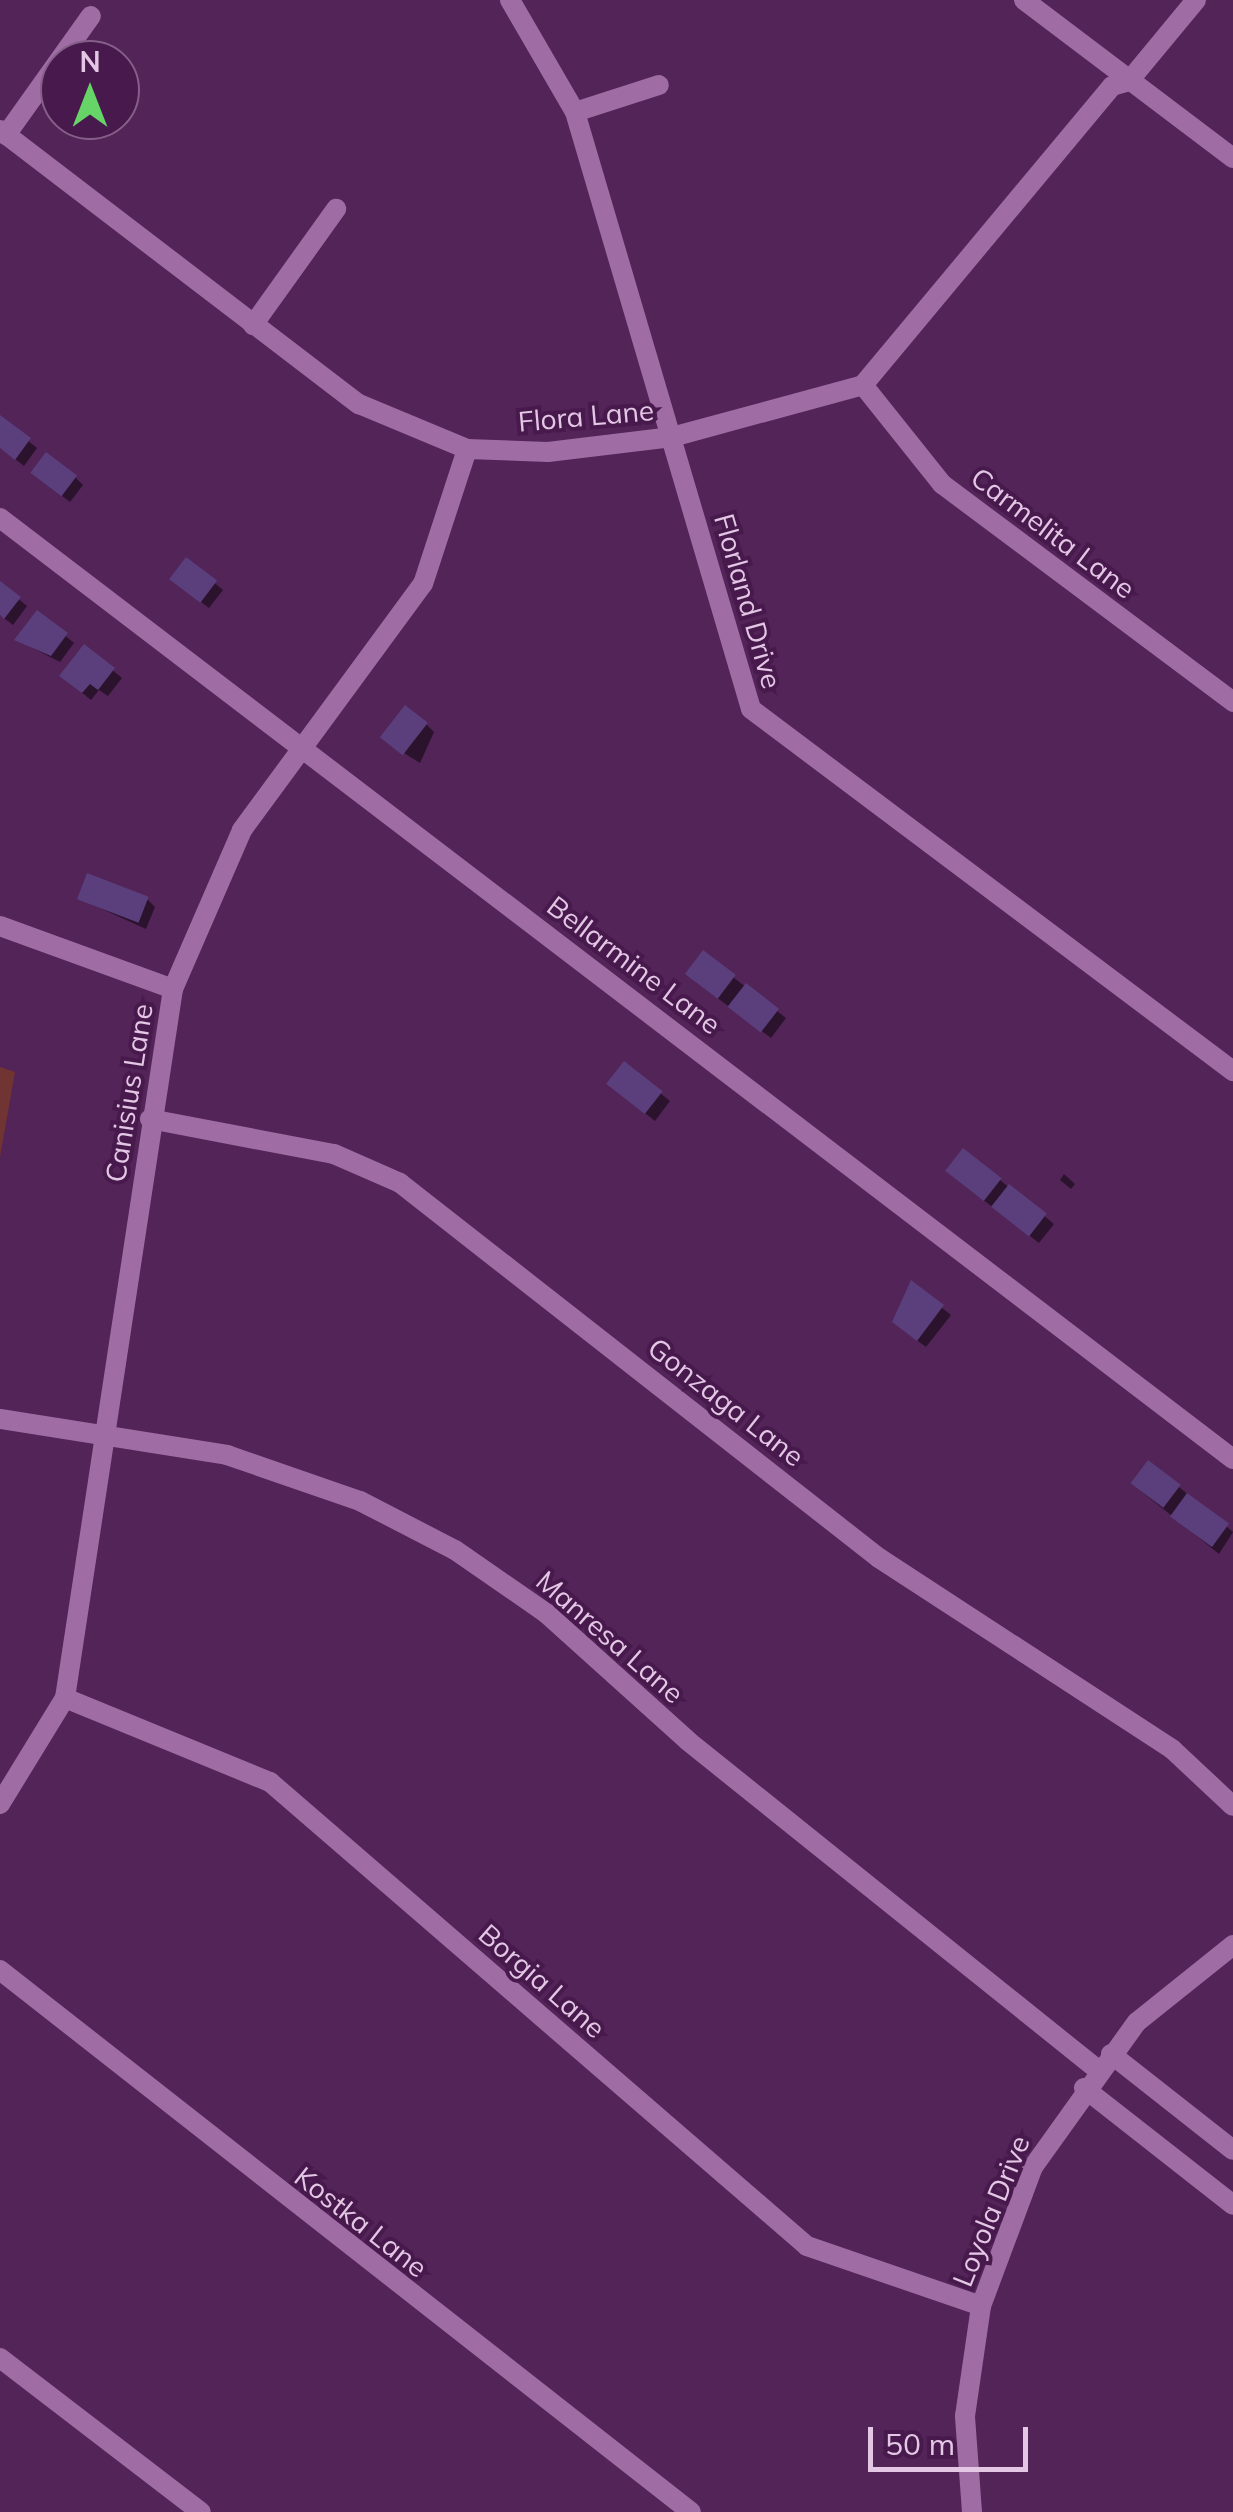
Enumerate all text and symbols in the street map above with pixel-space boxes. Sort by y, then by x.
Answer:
north arrow [40,40,140,140]
text: N [79,44,101,79]
street label: Flora Lane [517,393,655,439]
street label: Carmelita Lane [964,460,1142,606]
street label: Florland Drive [707,510,789,692]
street label: Bellarmine Lane [541,889,727,1041]
street label: Canisius Lane [98,1001,160,1185]
street label: Gonzaga Lane [641,1331,811,1473]
street label: Manresa Lane [529,1564,691,1710]
street label: Borgia Lane [472,1917,612,2045]
street label: Loyola Drive [945,2131,1037,2291]
street label: Kostka Lane [288,2160,434,2284]
scale bar [873,2407,1033,2469]
text: 50 m [885,2425,955,2463]

